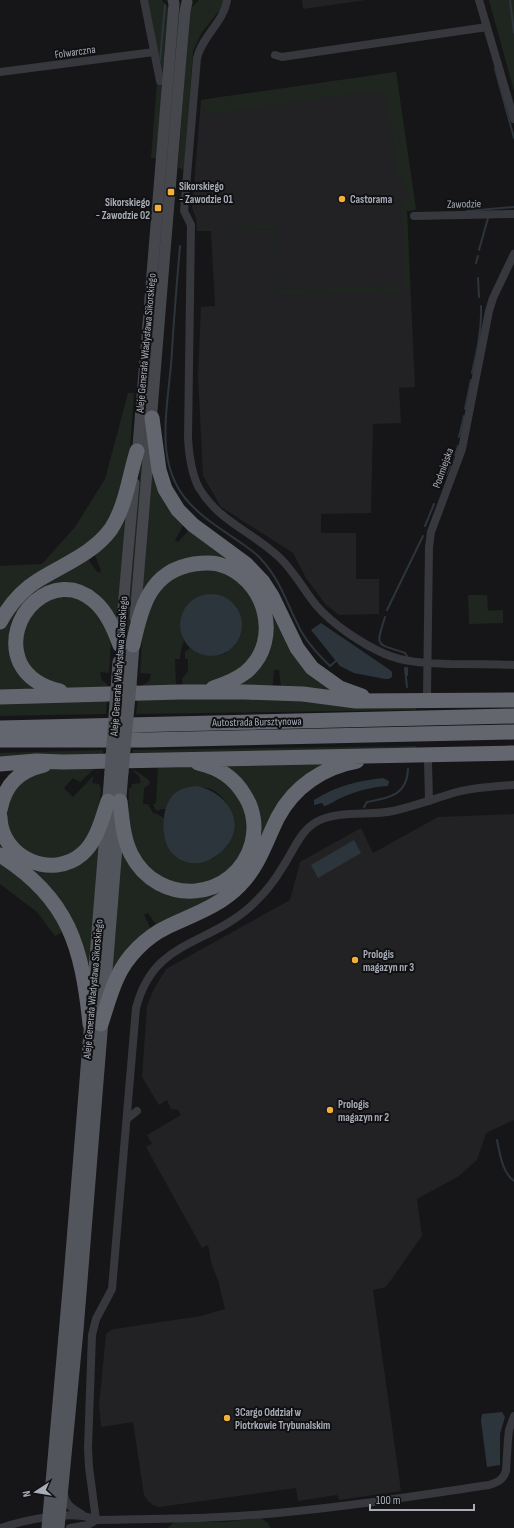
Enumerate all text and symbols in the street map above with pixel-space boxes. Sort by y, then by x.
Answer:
street label: Folwarczna [54,43,96,61]
place label: Sikorskiego - Zawodzie 01 [179,180,233,206]
marker: Sikorskiego - Zawodzie 01 [166,187,176,197]
place label: Castorama [350,193,393,206]
marker: Castorama [337,194,347,204]
place label: Sikorskiego - Zawodzie 02 [96,196,150,222]
street label: Zawodzie [447,197,481,211]
marker: Sikorskiego - Zawodzie 02 [153,203,163,213]
street label: Aleje Generała Władysława Sikorskiego [133,272,159,414]
street label: Podmiejska [430,446,456,490]
street label: Aleje Generała Władysława Sikorskiego [108,595,130,737]
street label: Autostrada Bursztynowa [211,715,302,729]
street label: Aleje Generała Władysława Sikorskiego [80,918,106,1060]
place label: Prologis magazyn nr 3 [363,948,414,974]
marker: Prologis magazyn nr 3 [350,955,360,965]
place label: Prologis magazyn nr 2 [338,1098,389,1124]
marker: Prologis magazyn nr 2 [325,1105,335,1115]
place label: 3Cargo Oddział w Piotrkowie Trybunalskim [235,1406,330,1432]
marker: 3Cargo Oddział w Piotrkowie Trybunalskim [222,1413,232,1423]
north arrow [16,1472,56,1512]
scale bar [370,1486,474,1512]
text: N [20,1490,34,1498]
text: 100 m [376,1493,401,1508]

